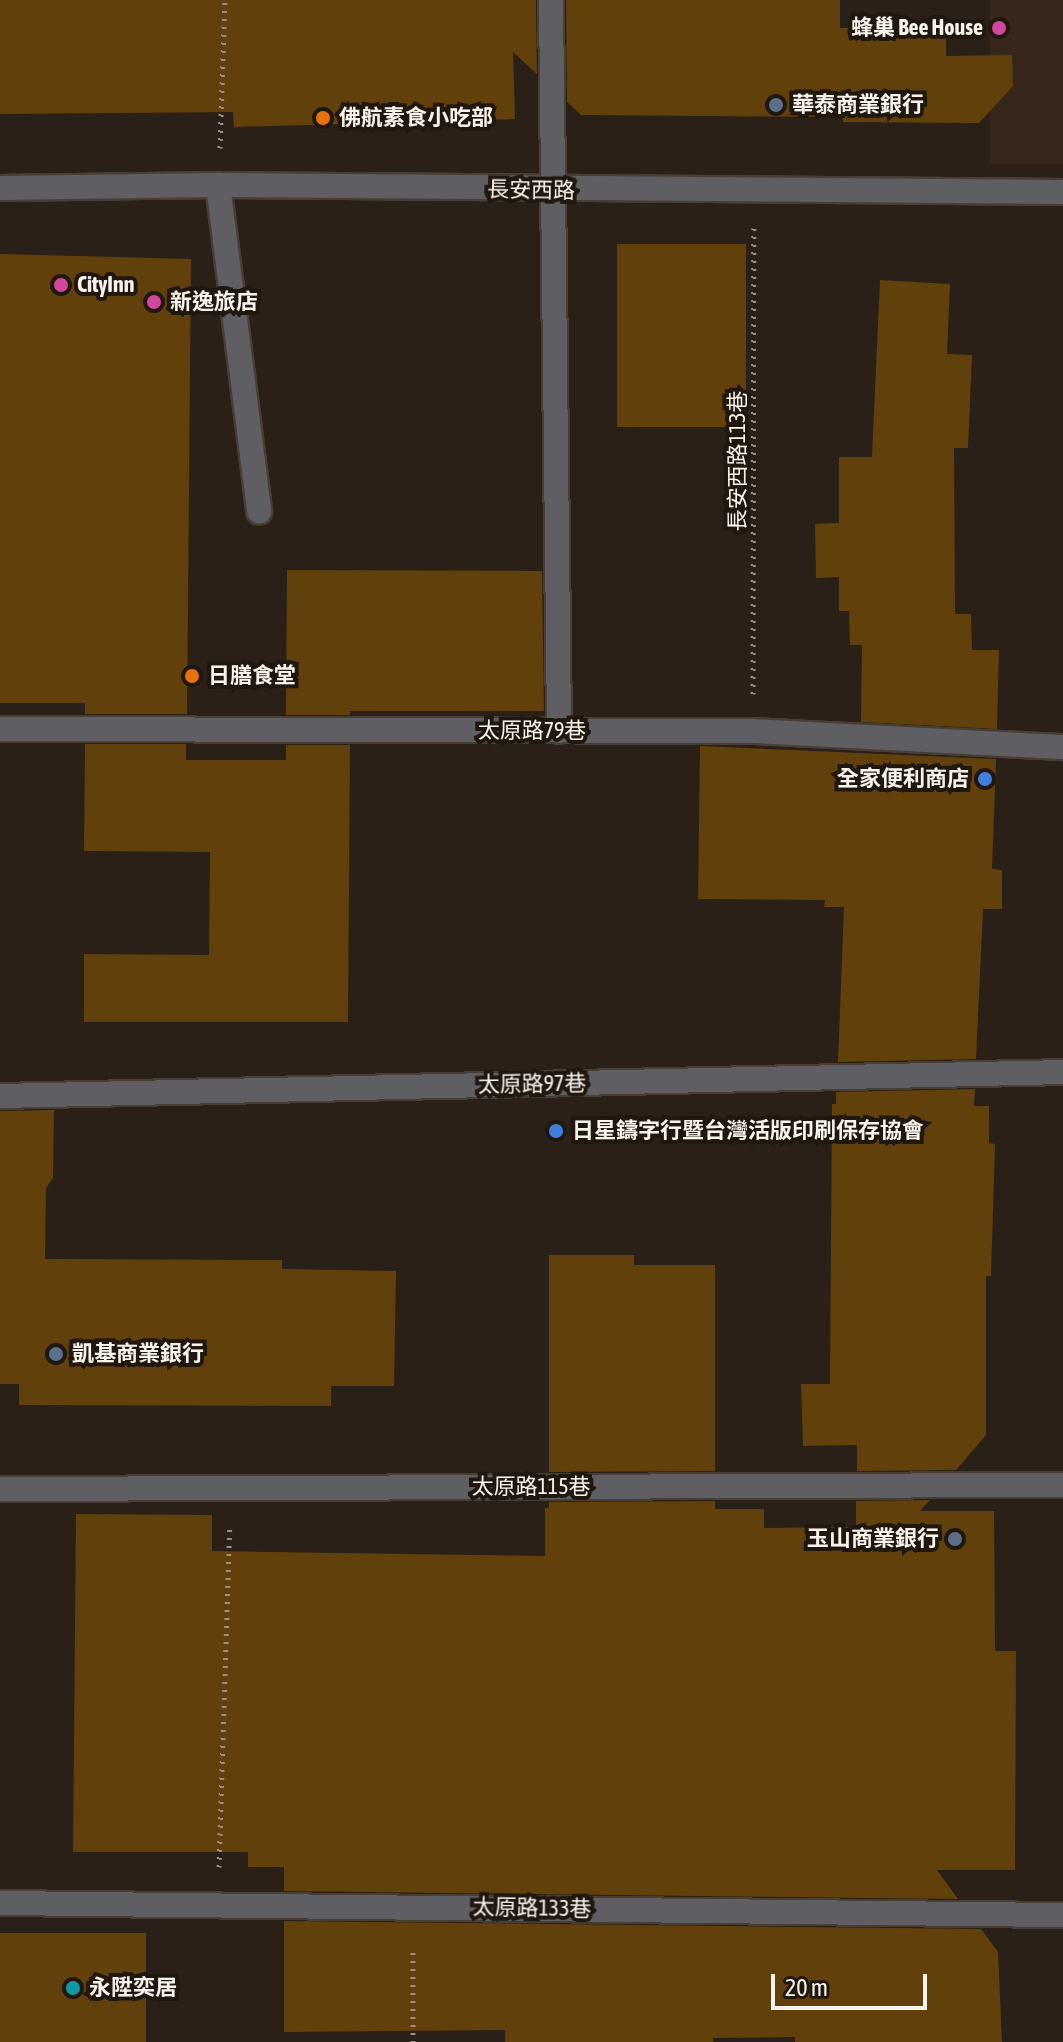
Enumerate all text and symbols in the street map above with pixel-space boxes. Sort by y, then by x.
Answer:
place label: 蜂巢 Bee House [851,15,983,41]
marker: 蜂巢 Bee House [990,19,1008,37]
place label: 華泰商業銀行 [792,92,924,118]
marker: 華泰商業銀行 [767,96,785,114]
place label: 佛航素食小吃部 [339,105,493,131]
marker: 佛航素食小吃部 [314,109,332,127]
street label: 長安西路 [487,176,575,204]
place label: CityInn [77,272,134,298]
marker: CityInn [52,276,70,294]
place label: 新逸旅店 [170,289,258,315]
marker: 新逸旅店 [145,293,163,311]
street label: 長安西路113巷 [725,390,751,532]
place label: 日膳食堂 [208,663,296,689]
marker: 日膳食堂 [183,667,201,685]
street label: 太原路79巷 [478,718,586,744]
place label: 全家便利商店 [837,766,969,792]
marker: 全家便利商店 [976,770,994,788]
street label: 太原路97巷 [477,1070,587,1098]
place label: 日星鑄字行暨台灣活版印刷保存協會 [572,1118,924,1144]
marker: 日星鑄字行暨台灣活版印刷保存協會 [547,1122,565,1140]
place label: 凱基商業銀行 [72,1341,204,1367]
marker: 凱基商業銀行 [47,1345,65,1363]
street label: 太原路115巷 [471,1474,591,1500]
place label: 玉山商業銀行 [807,1526,939,1552]
marker: 玉山商業銀行 [946,1530,964,1548]
street label: 太原路133巷 [472,1894,592,1922]
scale bar [775,1958,931,2008]
text: 20 m [785,1974,828,2001]
place label: 永陞奕居 [89,1975,177,2001]
marker: 永陞奕居 [64,1979,82,1997]

